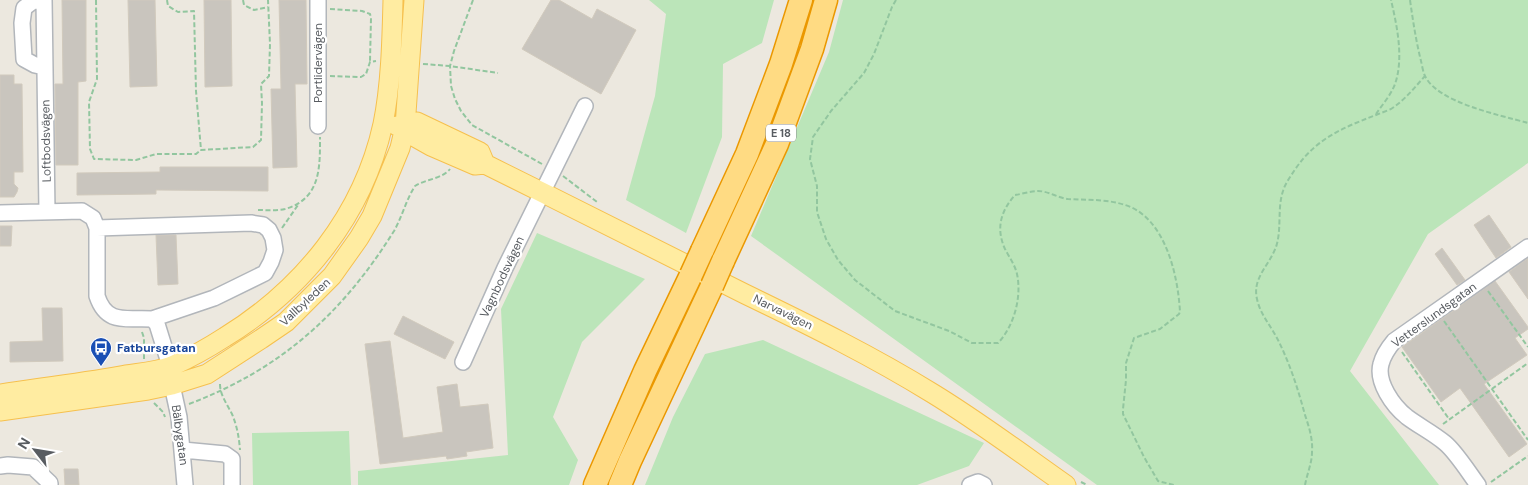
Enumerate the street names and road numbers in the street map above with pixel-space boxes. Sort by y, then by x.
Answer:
street label: Portlidervägen [310,23,326,103]
street label: Loftbodsvägen [37,99,55,182]
road number: E 18 [766,125,796,142]
street label: Vagnbodsvägen [476,234,528,320]
street label: Vallbyleden [276,274,334,330]
street label: Vetterslundsgatan [1388,279,1480,351]
street label: Narvavägen [751,291,816,333]
street label: Bälbygatan [168,404,192,466]

